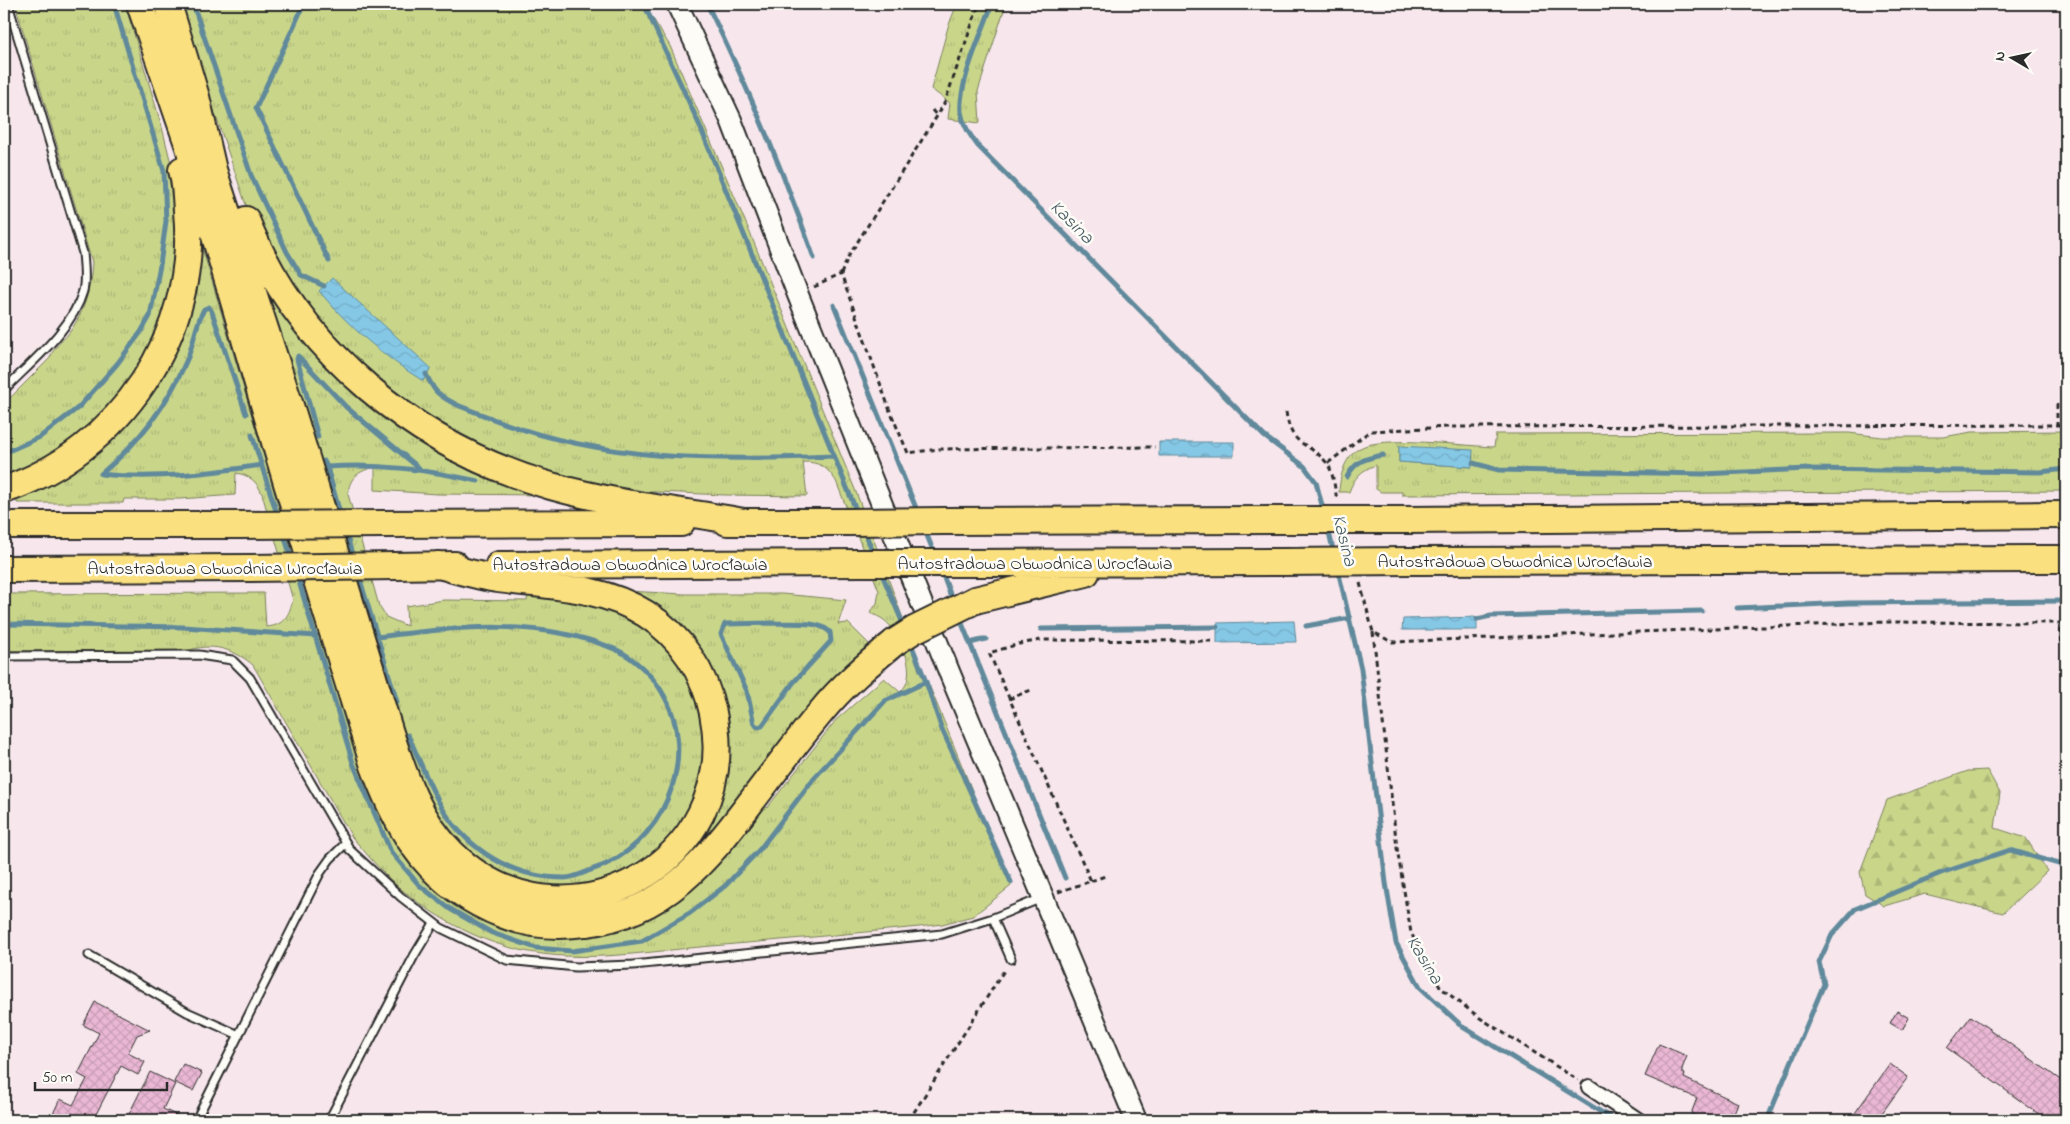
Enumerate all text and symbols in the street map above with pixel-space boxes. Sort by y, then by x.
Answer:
north arrow [1988,32,2038,82]
text: N [1990,50,2012,63]
water label: Kasina [1043,195,1100,251]
water label: Kasina [1324,512,1363,570]
street label: Autostradowa Obwodnica Wrocławia [1378,550,1652,576]
street label: Autostradowa Obwodnica Wrocławia [898,552,1172,578]
street label: Autostradowa Obwodnica Wrocławia [493,553,767,579]
street label: Autostradowa Obwodnica Wrocławia [88,557,362,583]
water label: Kasina [1399,931,1449,990]
scale bar [35,1059,168,1091]
text: 50 m [42,1067,73,1089]

